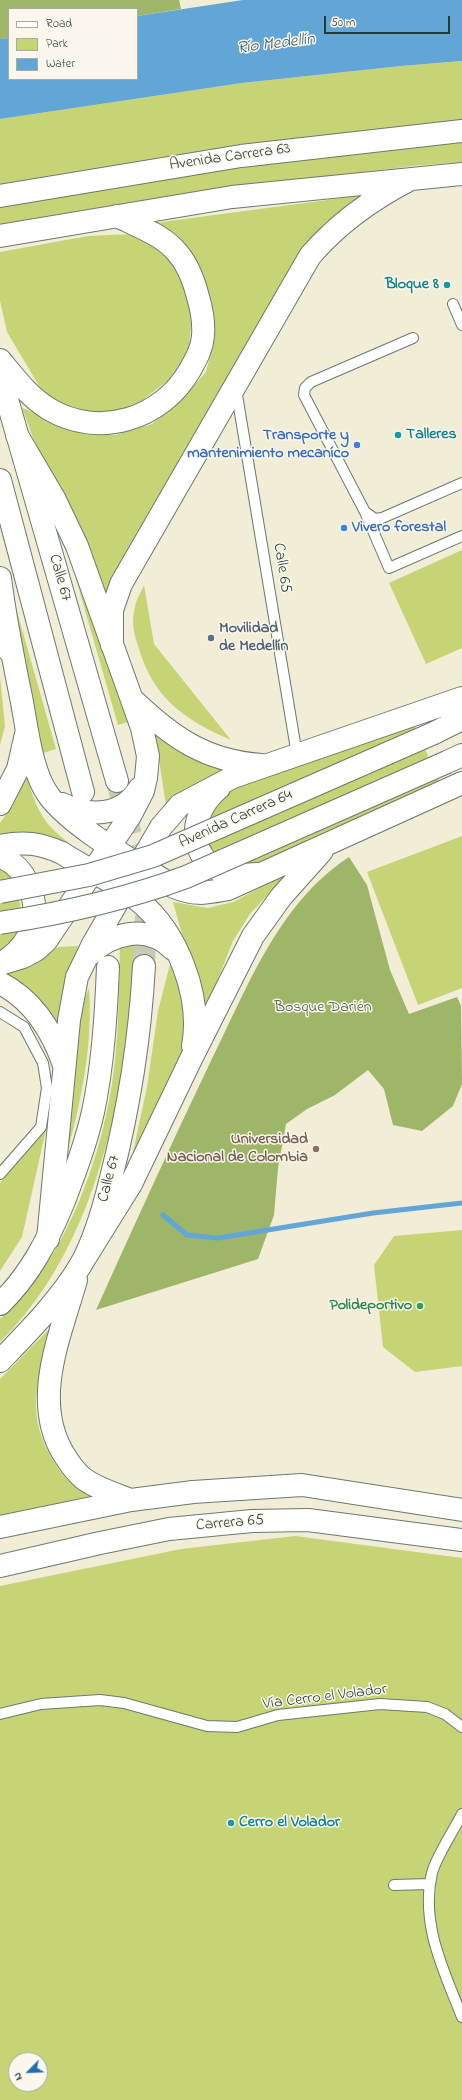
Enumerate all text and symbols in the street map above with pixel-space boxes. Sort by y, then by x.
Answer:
legend [8,8,138,80]
scale bar [326,8,452,34]
text: 50 m [331,14,355,32]
text: Road [46,15,72,33]
water label: Río Medellín [236,30,316,60]
text: Park [46,35,68,53]
text: Water [46,55,75,73]
street label: Avenida Carrera 63 [168,140,292,176]
place label: Bloque 8 [385,275,439,295]
marker: Bloque 8 [442,280,452,290]
place label: Talleres [406,425,457,445]
place label: Transporte y mantenimiento mecaníco [187,426,349,464]
marker: Talleres [393,430,403,440]
marker: Transporte y mantenimiento mecaníco [352,440,362,450]
place label: Vivero forestal [352,518,446,538]
marker: Vivero forestal [339,523,349,533]
street label: Calle 65 [268,542,294,594]
street label: Calle 67 [43,552,75,604]
place label: Movilidad de Medellín [219,619,288,657]
marker: Movilidad de Medellín [206,633,216,643]
street label: Avenida Carrera 64 [176,786,296,854]
park label: Bosque Darién [274,998,372,1018]
place label: Universidad Nacional de Colombia [167,1130,308,1168]
marker: Universidad Nacional de Colombia [311,1144,321,1154]
street label: Calle 67 [95,1154,125,1204]
place label: Polideportivo [329,1296,412,1316]
marker: Polideportivo [415,1301,425,1311]
street label: Carrera 65 [195,1511,265,1537]
street label: Vía Cerro el Volador [262,1681,388,1715]
place label: Cerro el Volador [239,1813,340,1833]
marker: Cerro el Volador [226,1818,236,1828]
north arrow [8,2052,48,2092]
text: N [9,2070,27,2083]

